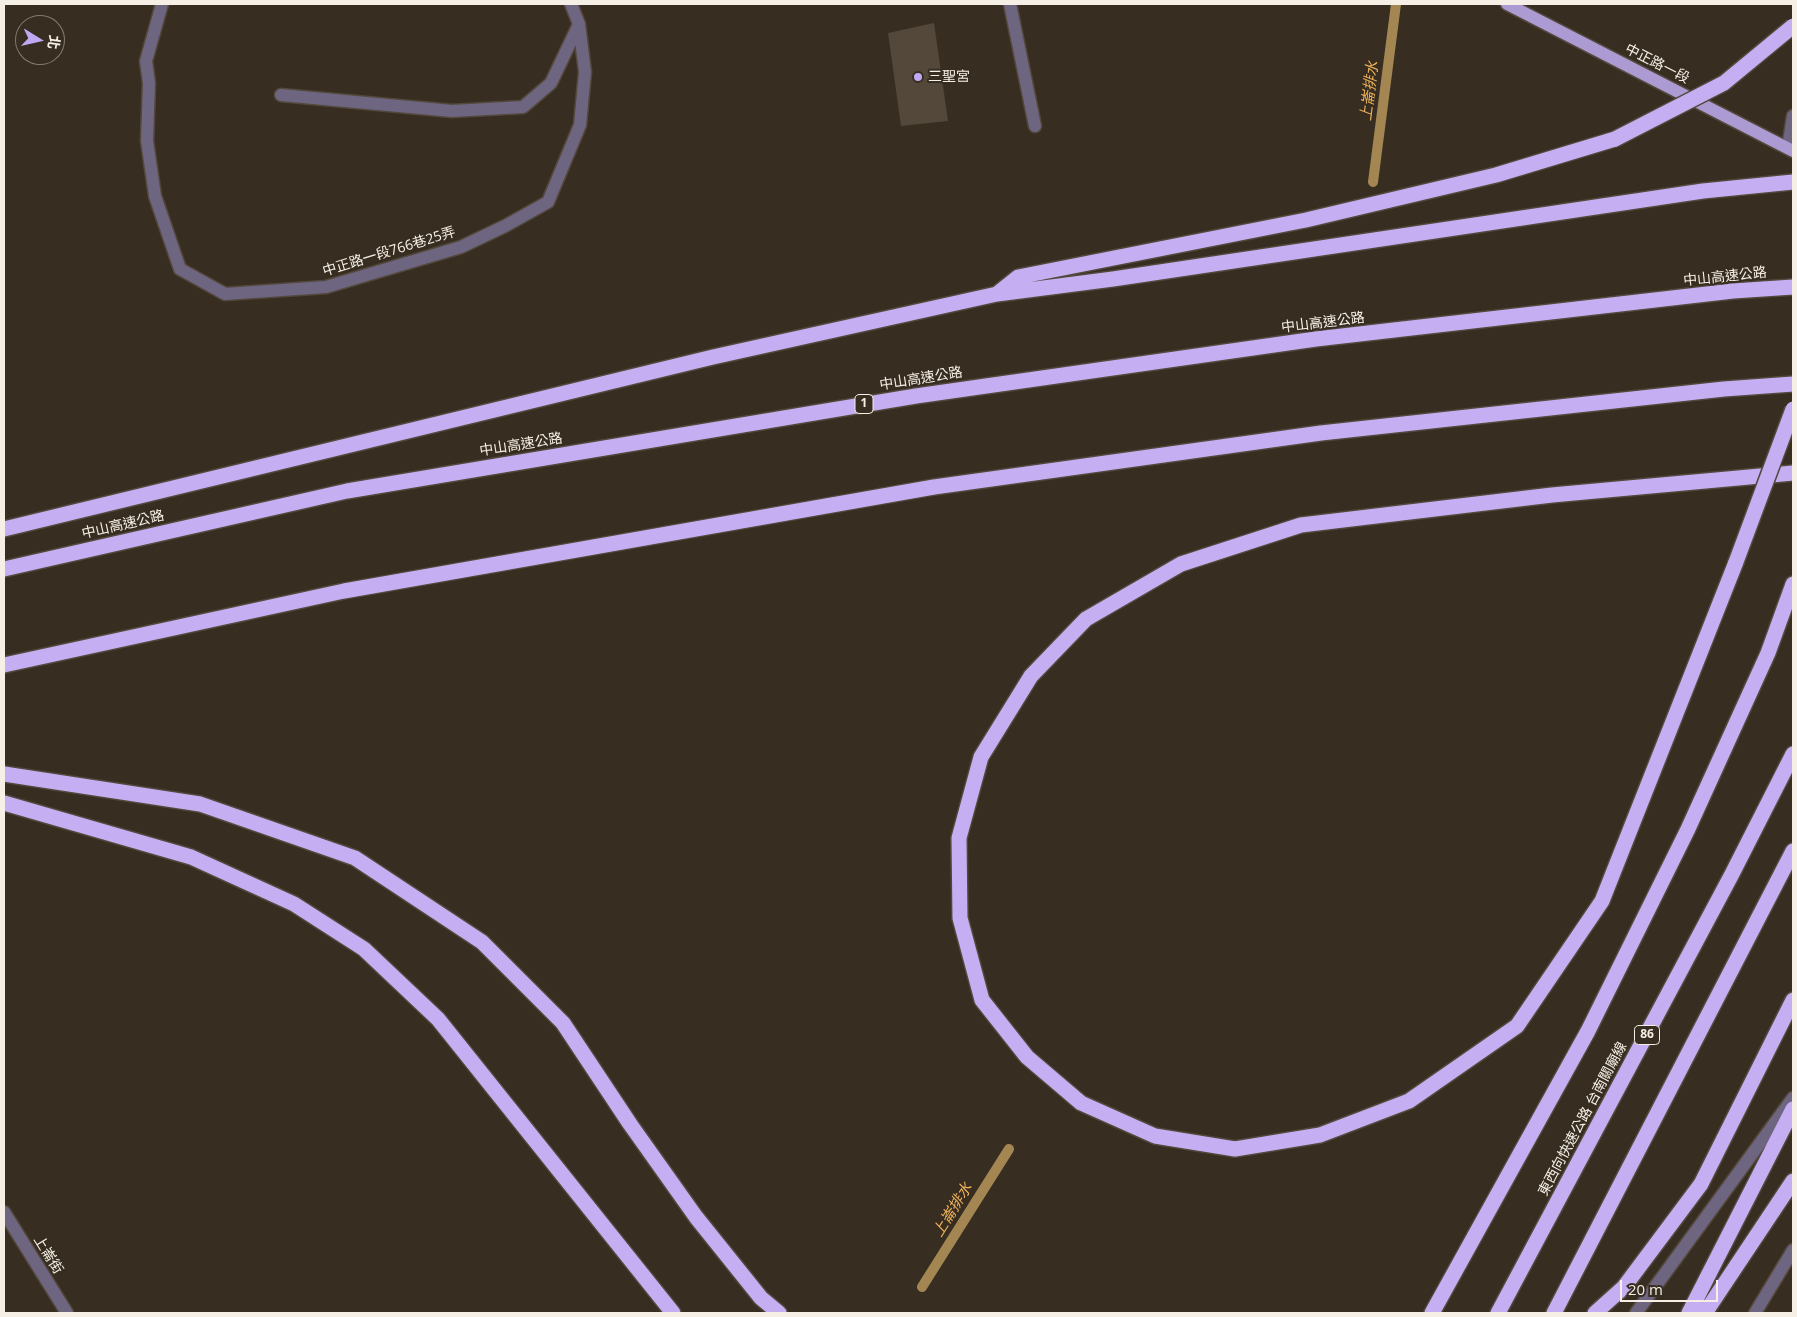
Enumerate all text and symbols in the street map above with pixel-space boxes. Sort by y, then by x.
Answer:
north arrow [15,15,65,65]
text: 北 [44,34,65,51]
street label: 中正路一段 [1622,41,1692,87]
water label: 上崙排水 [1357,60,1383,122]
place label: 三聖宮 [928,69,970,85]
marker: 三聖宮 [912,71,924,83]
street label: 中正路一段766巷25弄 [321,224,457,280]
street label: 中山高速公路 [1682,264,1768,290]
street label: 中山高速公路 [1280,310,1366,336]
street label: 中山高速公路 [878,364,964,394]
road number: 1 [855,394,873,414]
street label: 中山高速公路 [478,430,564,460]
street label: 中山高速公路 [80,507,166,543]
road number: 86 [1634,1026,1660,1044]
street label: 東西向快速公路 台南關廟線 [1535,1039,1631,1199]
water label: 上崙排水 [929,1180,977,1240]
street label: 上崙街 [30,1233,66,1277]
scale bar [1622,1270,1720,1302]
text: 20 m [1628,1279,1663,1299]

